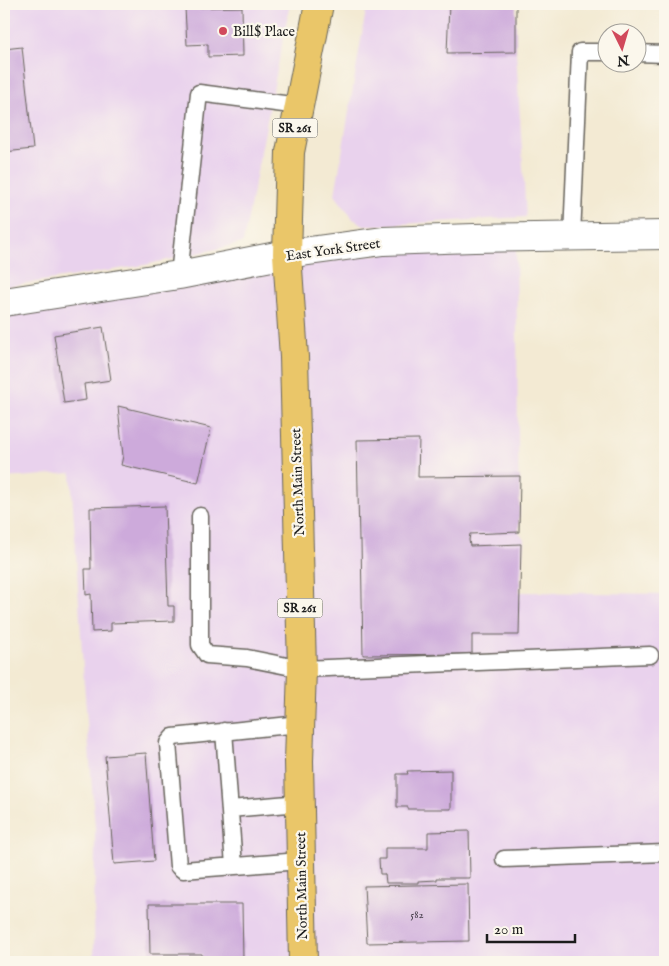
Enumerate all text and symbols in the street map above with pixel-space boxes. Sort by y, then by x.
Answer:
north arrow [596,22,646,72]
place label: Bill$ Place [233,23,295,41]
marker: Bill$ Place [217,25,229,37]
text: N [616,50,631,69]
road number: SR 261 [272,119,318,138]
street label: East York Street [285,234,382,266]
street label: North Main Street [287,428,309,536]
road number: SR 261 [278,598,322,618]
street label: North Main Street [292,832,312,940]
house number: 582 [410,908,424,922]
scale bar [487,911,574,943]
text: 20 m [494,920,524,939]

